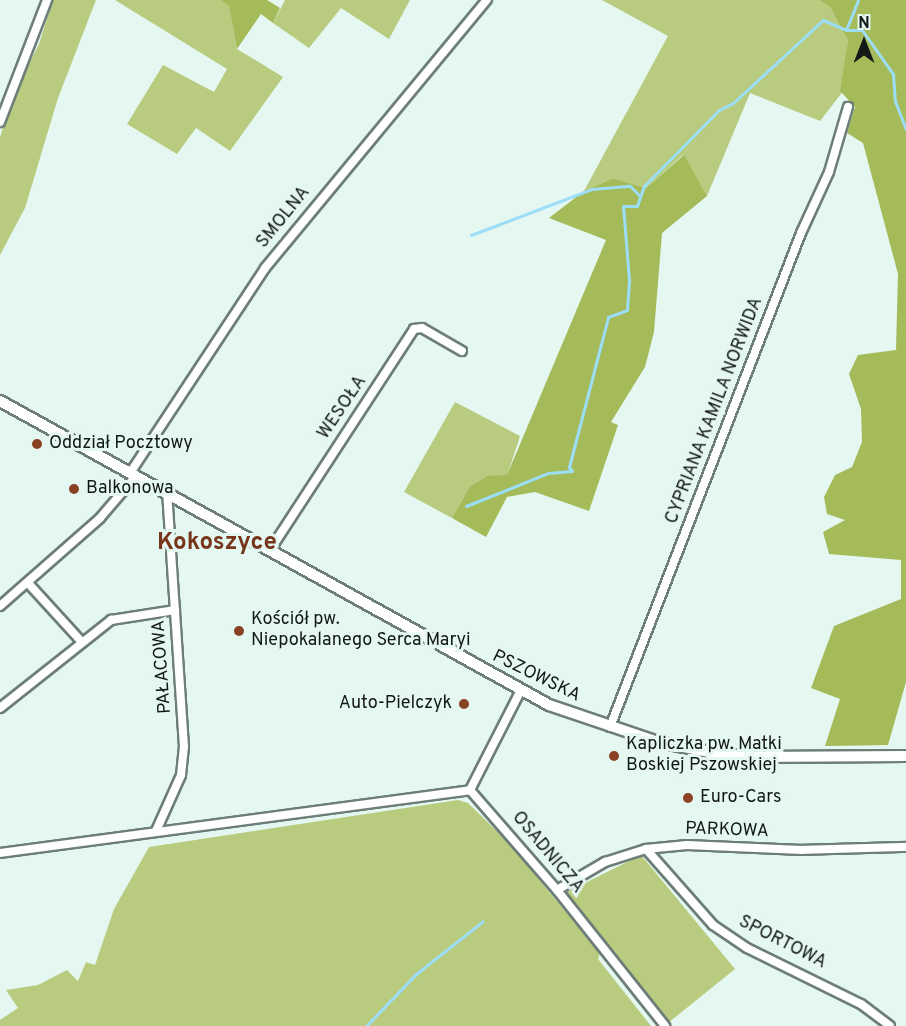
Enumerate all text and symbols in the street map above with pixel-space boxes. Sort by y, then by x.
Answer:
north arrow [834,12,894,72]
text: N [858,14,870,34]
street label: SMOLNA [253,183,315,253]
street label: CYPRIANA KAMILA NORWIDA [661,294,769,528]
street label: WESOŁA [314,372,372,444]
place label: Oddział Pocztowy [49,433,193,455]
marker: Oddział Pocztowy [30,437,44,451]
place label: Balkonowa [86,478,174,500]
marker: Balkonowa [67,482,81,496]
district label: Kokoszyce [157,530,277,558]
place label: Kościół pw. Niepokalanego Serca Maryi [251,610,471,652]
street label: PAŁACOWA [149,619,177,715]
marker: Kościół pw. Niepokalanego Serca Maryi [232,624,246,638]
street label: PSZOWSKA [488,646,584,708]
place label: Auto-Pielczyk [339,693,452,715]
marker: Auto-Pielczyk [457,697,471,711]
place label: Kapliczka pw. Matki Boskiej Pszowskiej [626,735,782,777]
marker: Kapliczka pw. Matki Boskiej Pszowskiej [607,749,621,763]
place label: Euro-Cars [700,787,782,809]
marker: Euro-Cars [681,791,695,805]
street label: OSADNICZA [506,808,588,898]
street label: PARKOWA [685,819,769,843]
street label: SPORTOWA [735,912,829,974]

